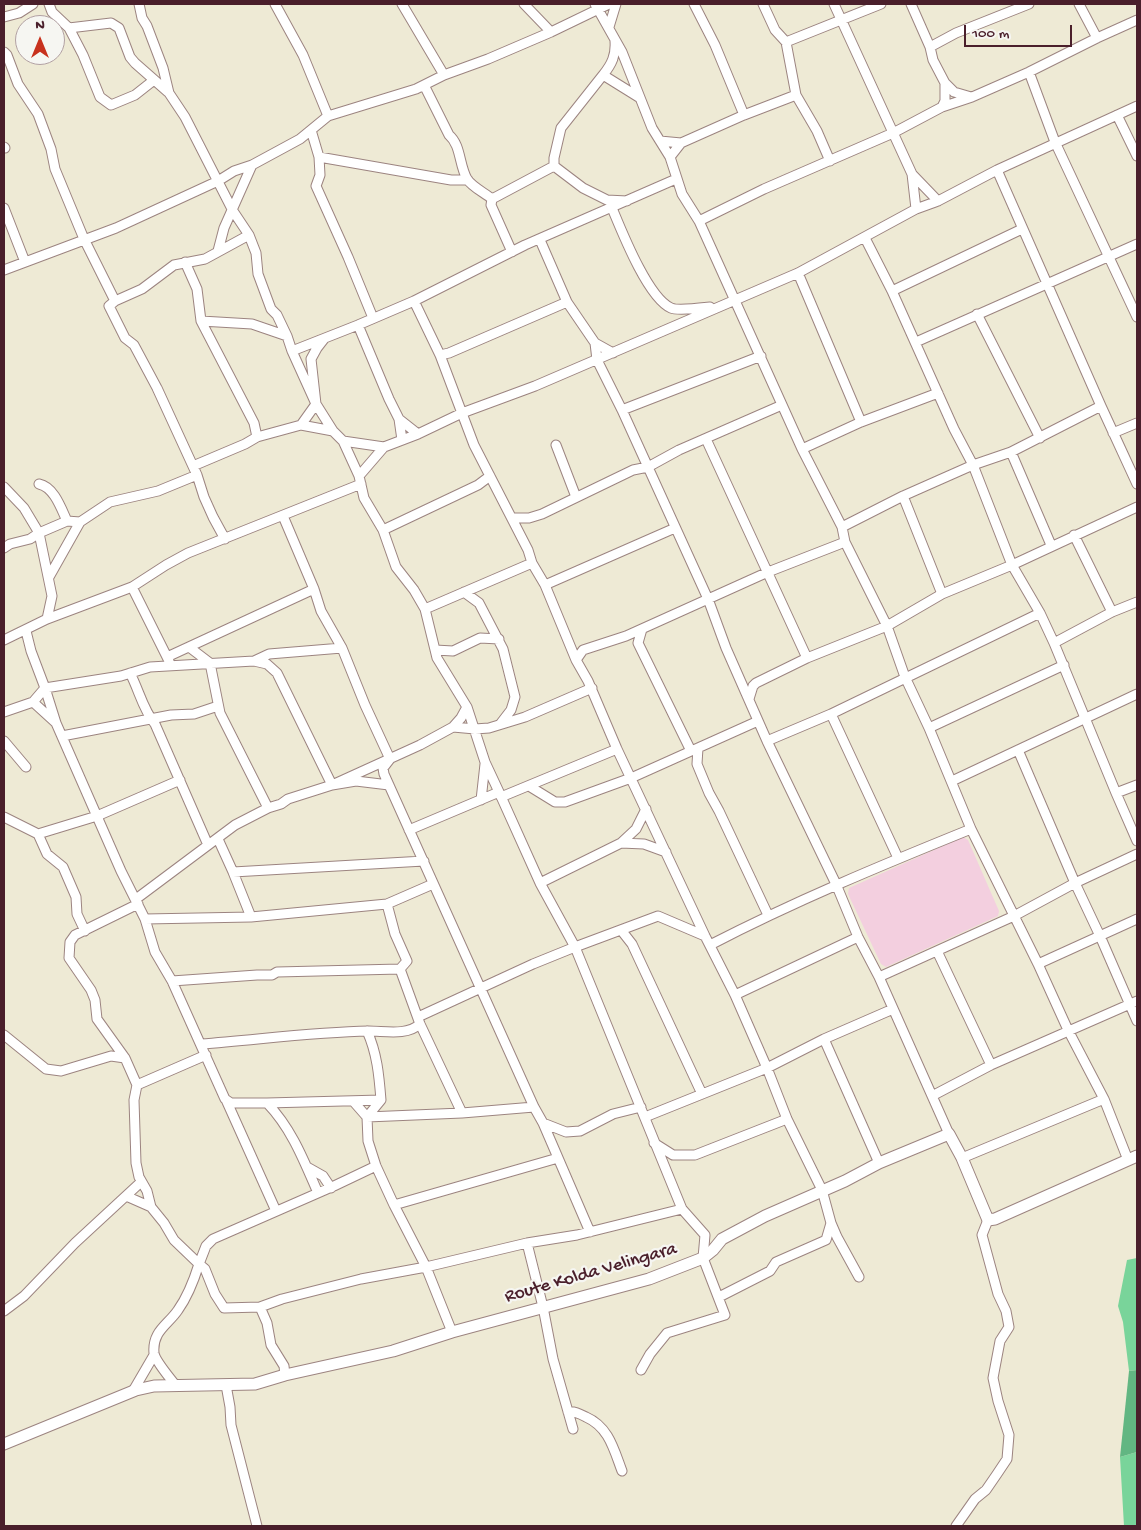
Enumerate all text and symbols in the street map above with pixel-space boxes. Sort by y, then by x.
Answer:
north arrow [15,15,65,65]
scale bar [966,15,1074,47]
text: N [35,17,45,34]
text: 100 m [972,25,1009,43]
street label: Route Kolda Velingara [502,1239,680,1309]

